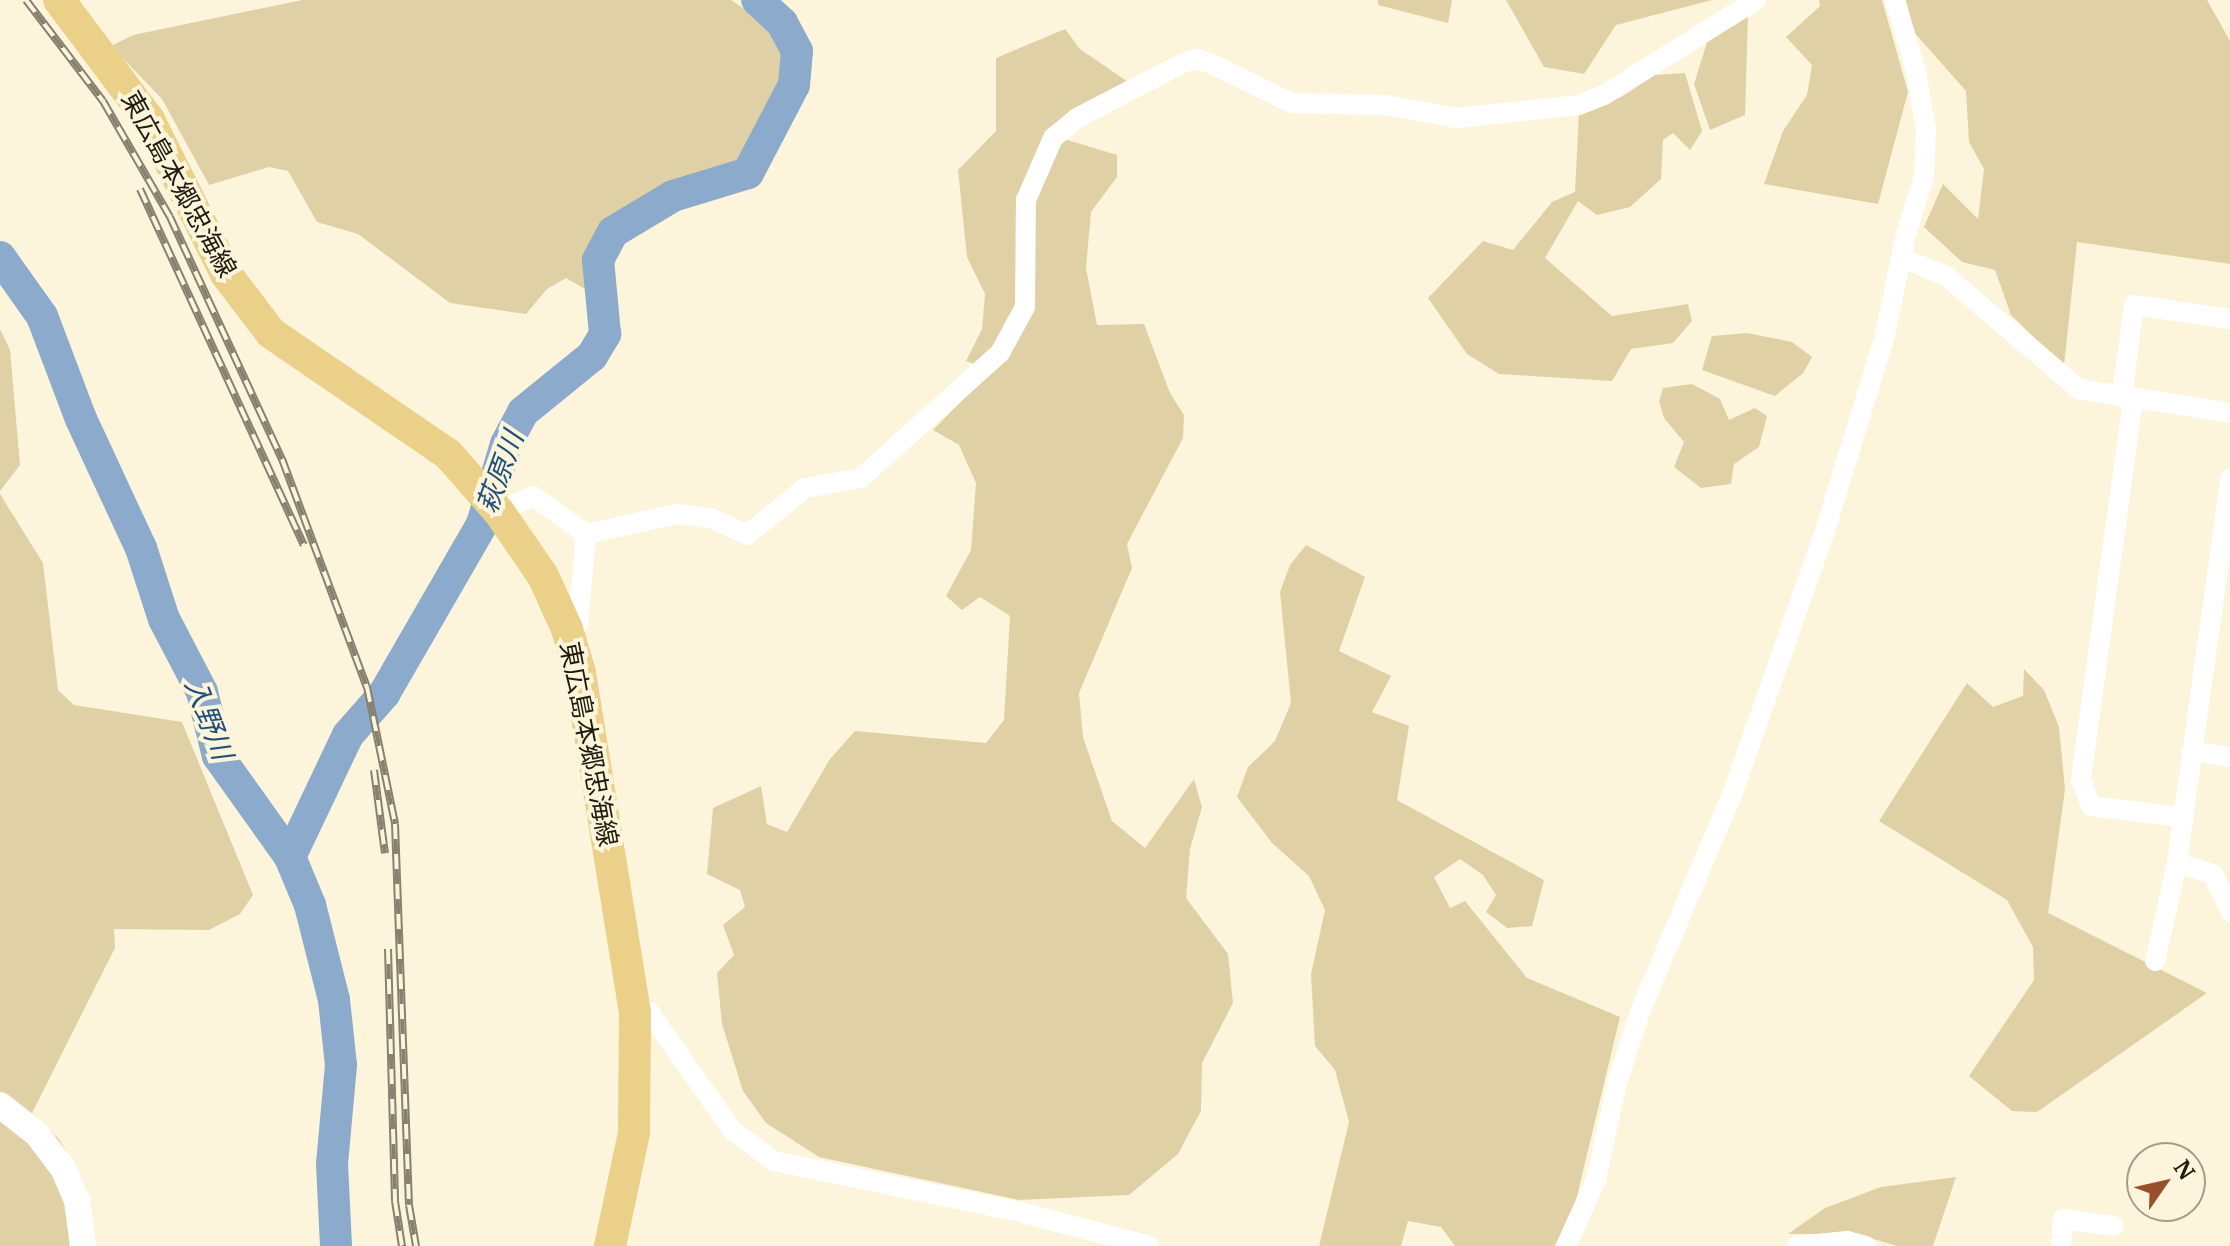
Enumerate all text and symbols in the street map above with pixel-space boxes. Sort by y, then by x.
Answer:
street label: 東広島本郷忠海線 [115,85,243,283]
water label: 萩原川 [470,427,530,517]
street label: 東広島本郷忠海線 [554,639,624,849]
water label: 入野川 [178,674,240,764]
north arrow [2126,1142,2206,1222]
text: N [2168,1155,2201,1185]

